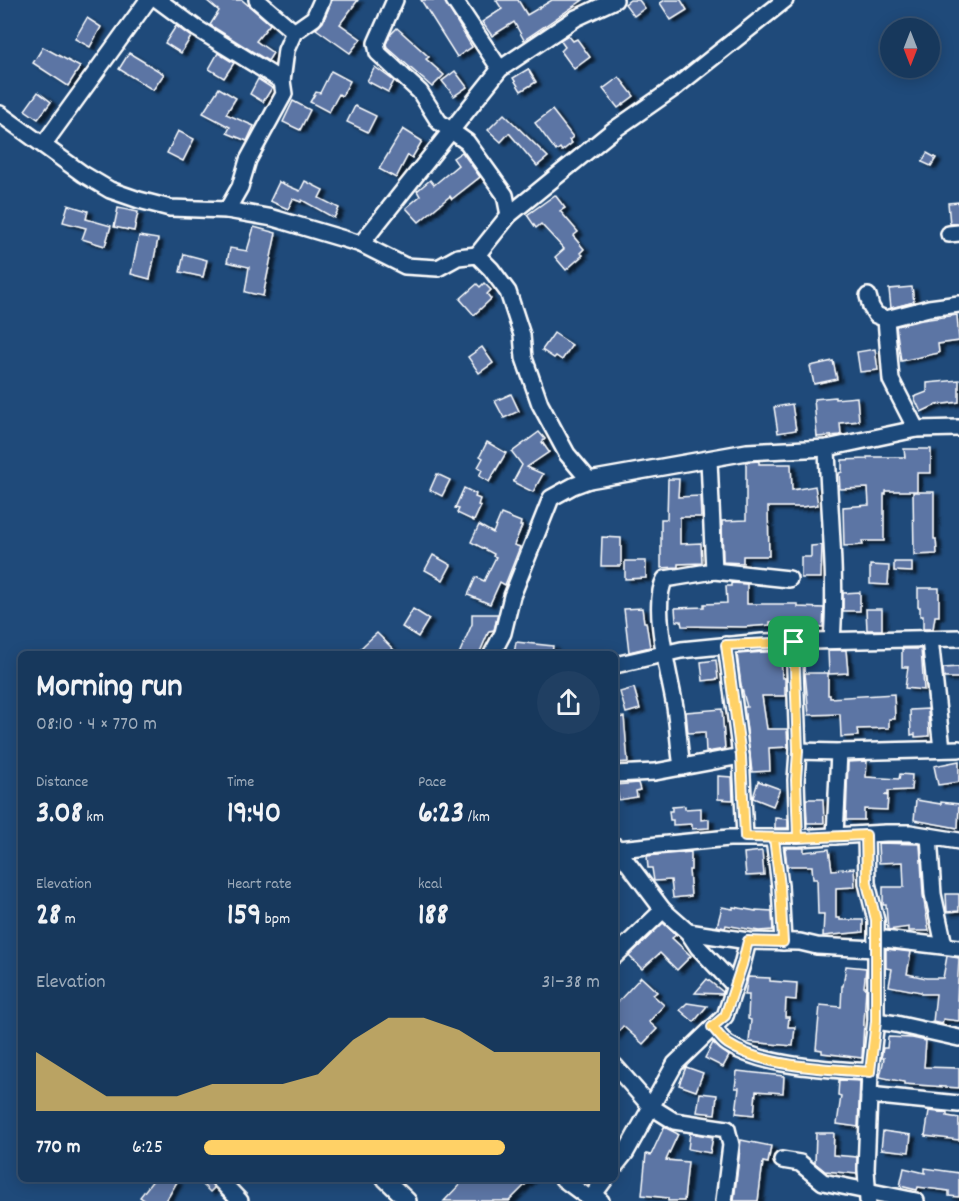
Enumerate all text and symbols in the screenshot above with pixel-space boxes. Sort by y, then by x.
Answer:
north arrow [880,18,940,78]
map controls [880,18,940,78]
pin [768,616,819,667]
icon: arrive [777,625,810,658]
text: Morning run [36,665,183,712]
button: share [537,671,600,734]
text: 08:10 · 4 × 770 m [36,711,157,739]
text: Distance [36,771,88,794]
text: Time [227,771,254,794]
text: Pace [418,771,446,794]
text: 3.08 [36,794,83,837]
text: 19:40 [227,794,281,837]
text: 6:23 [418,794,464,837]
text: km [83,806,104,829]
text: /km [464,806,490,829]
text: Elevation [36,873,92,896]
text: Heart rate [227,873,292,896]
text: kcal [418,873,442,896]
text: 28 [36,896,61,939]
text: 159 [227,896,261,939]
text: 188 [418,896,449,939]
text: m [61,908,76,931]
text: bpm [261,908,290,931]
text: Elevation [36,969,106,997]
text: 31–38 m [542,969,600,997]
text: 770 m [36,1134,81,1162]
text: 6:25 [132,1134,163,1162]

